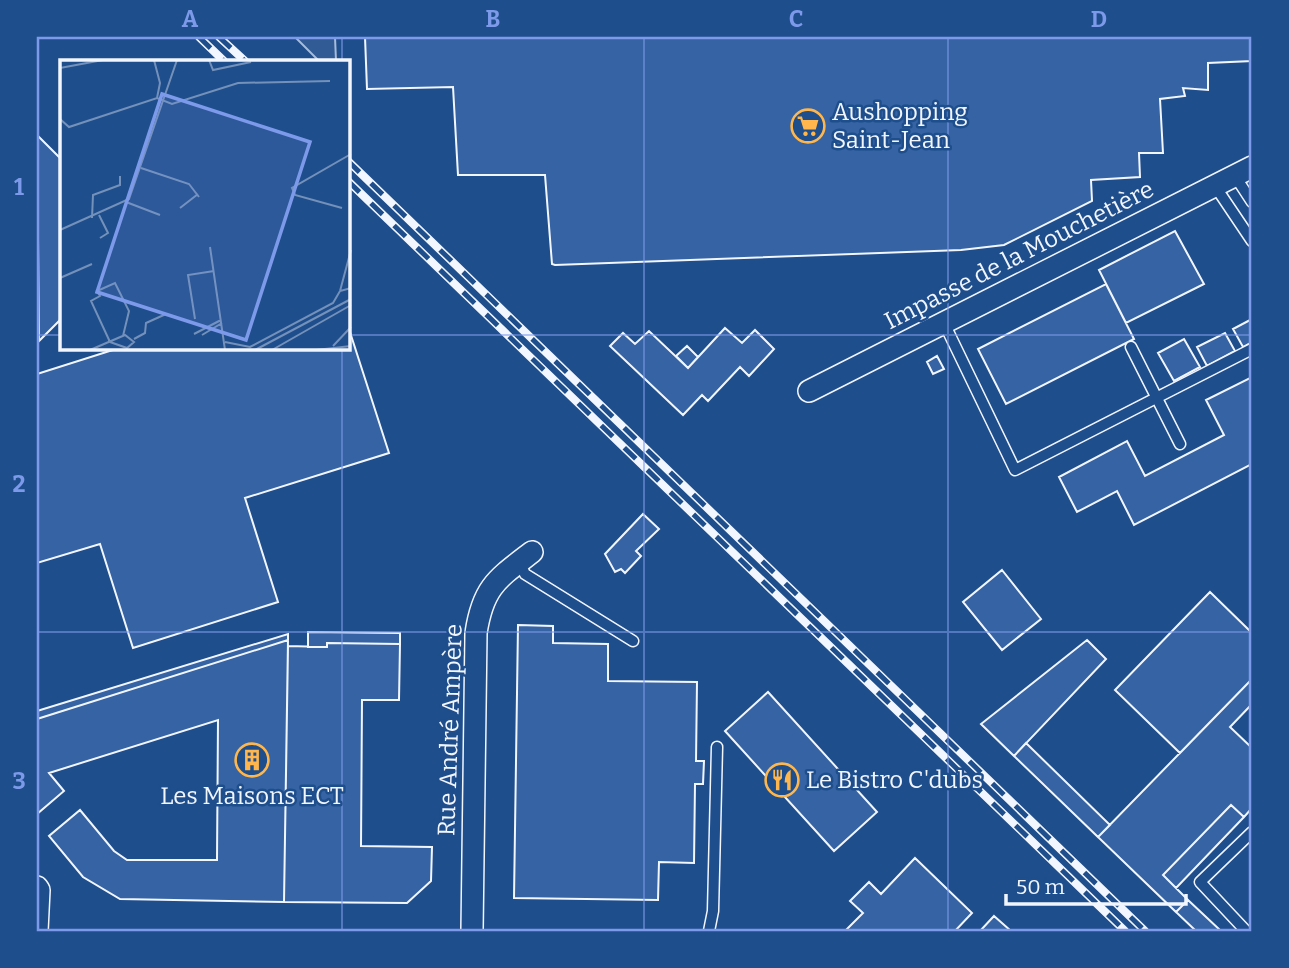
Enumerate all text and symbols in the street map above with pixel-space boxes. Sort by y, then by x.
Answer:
text: A [182,5,199,33]
text: B [486,5,500,33]
text: C [789,5,803,33]
text: D [1091,5,1107,33]
inset map [60,60,350,350]
place label: Aushopping Saint-Jean [832,98,968,154]
supermarket icon: Aushopping Saint-Jean [789,107,827,145]
text: 1 [14,173,24,201]
street label: Impasse de la Mouchetière [880,175,1158,335]
text: 2 [13,470,26,498]
street label: Rue André Ampère [432,623,468,837]
building icon: Les Maisons ECT [233,741,271,779]
restaurant icon: Le Bistro C'dubs [763,761,801,799]
place label: Le Bistro C'dubs [806,766,983,794]
text: 3 [12,767,26,795]
place label: Les Maisons ECT [160,782,344,810]
scale bar [1006,863,1186,907]
text: 50 m [1016,874,1065,900]

